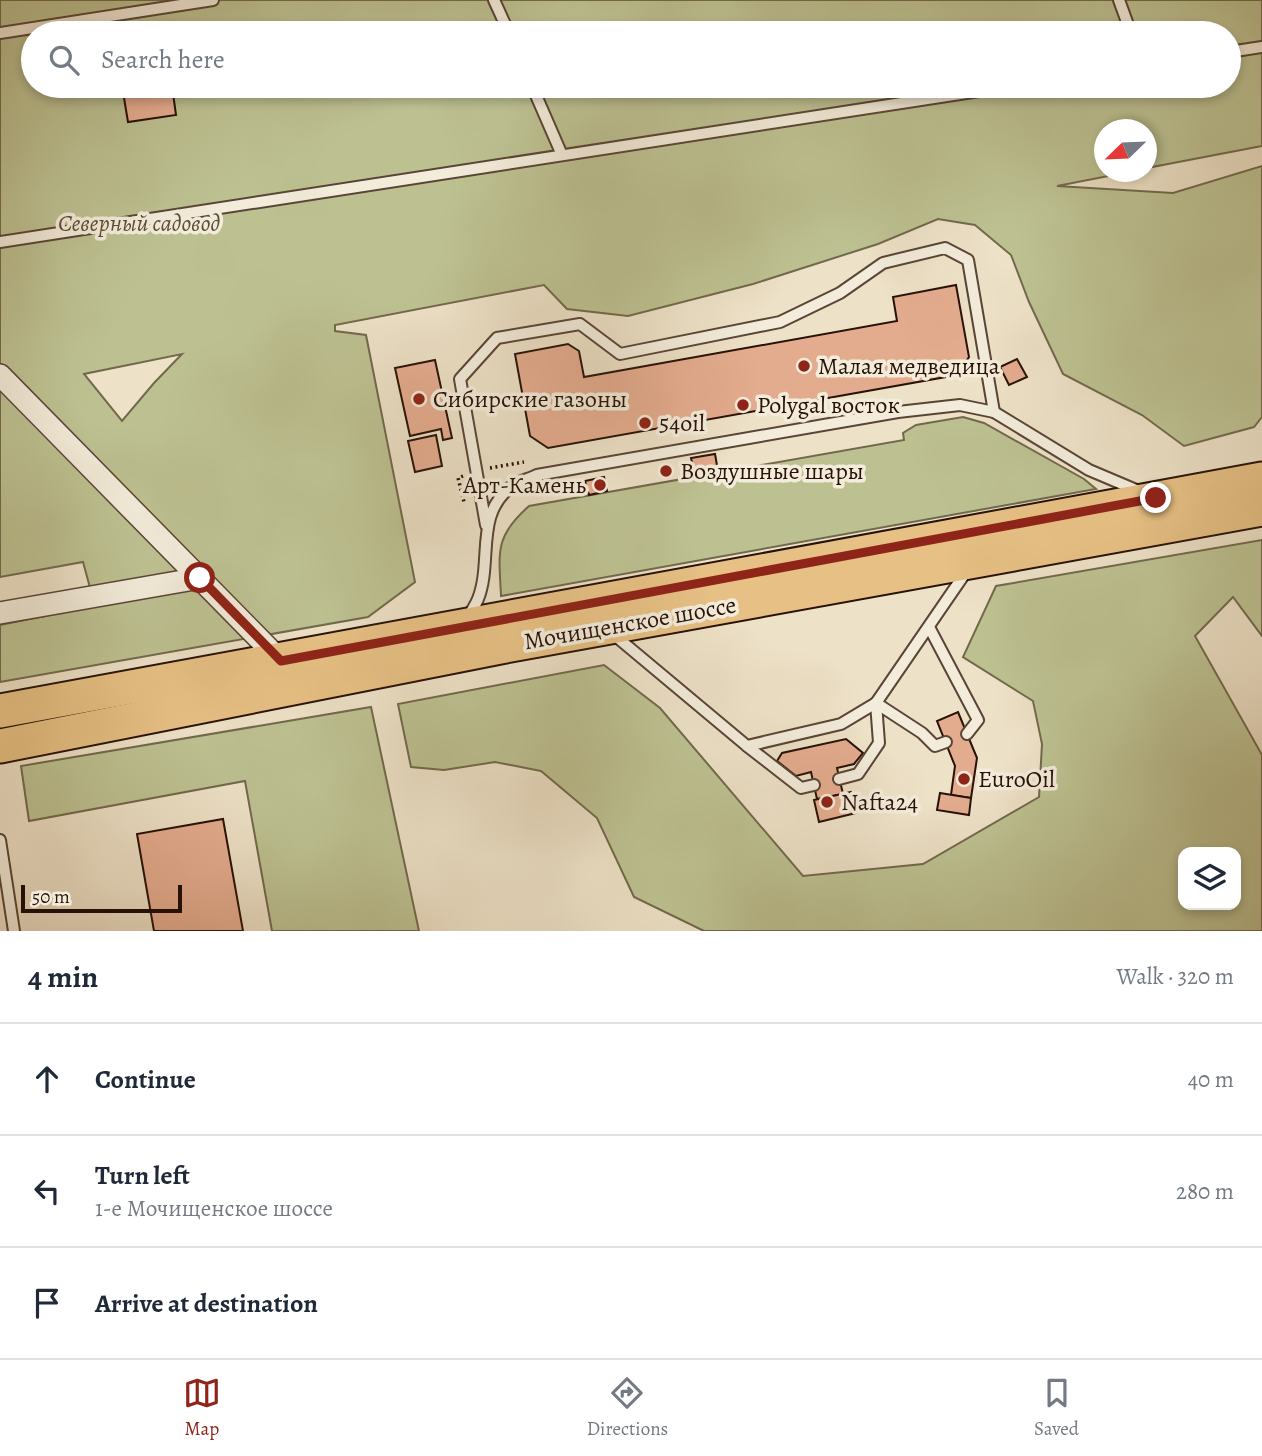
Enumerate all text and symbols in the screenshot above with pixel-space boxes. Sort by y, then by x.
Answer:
search box [21,21,1241,98]
icon: search [45,41,83,79]
text: Search here [101,42,225,77]
north arrow [1094,119,1157,182]
park label: Северный садовод [58,207,220,239]
place label: Малая медведица [818,350,1000,382]
marker: Малая медведица [796,358,812,374]
place label: Сибирские газоны [433,383,627,415]
place label: Polygal восток [757,389,900,421]
marker: Сибирские газоны [411,391,427,407]
marker: Polygal восток [735,397,751,413]
place label: 54oil [659,407,705,439]
marker: 54oil [637,415,653,431]
place label: Воздушные шары [680,455,864,487]
marker: Воздушные шары [658,463,674,479]
place label: Арт-Камень [462,469,586,501]
marker: Арт-Камень [592,477,608,493]
route end [1140,482,1171,513]
route start [184,562,215,593]
street label: Мочищенское шоссе [521,589,739,657]
place label: EuroOil [978,763,1055,795]
marker: EuroOil [956,771,972,787]
place label: Nafta24 [841,786,918,818]
marker: Nafta24 [819,794,835,810]
map controls [1178,847,1241,910]
button: layers [1178,847,1241,910]
scale bar [21,882,182,914]
text: 50 m [32,884,70,910]
text: 4 min [28,957,98,997]
text: Walk · 320 m [1117,961,1234,992]
icon: ahead [28,1060,66,1098]
text: Continue [95,1062,196,1097]
text: 40 m [1188,1064,1234,1095]
text: Turn left [95,1158,190,1193]
icon: left [28,1172,66,1210]
text: 280 m [1176,1176,1234,1207]
text: 1-е Мочищенское шоссе [95,1193,333,1224]
icon: arrive [28,1284,66,1322]
text: Arrive at destination [95,1286,318,1321]
tab: Map [183,1374,221,1442]
tab: Directions [587,1374,668,1442]
tab: Saved [1034,1374,1079,1442]

